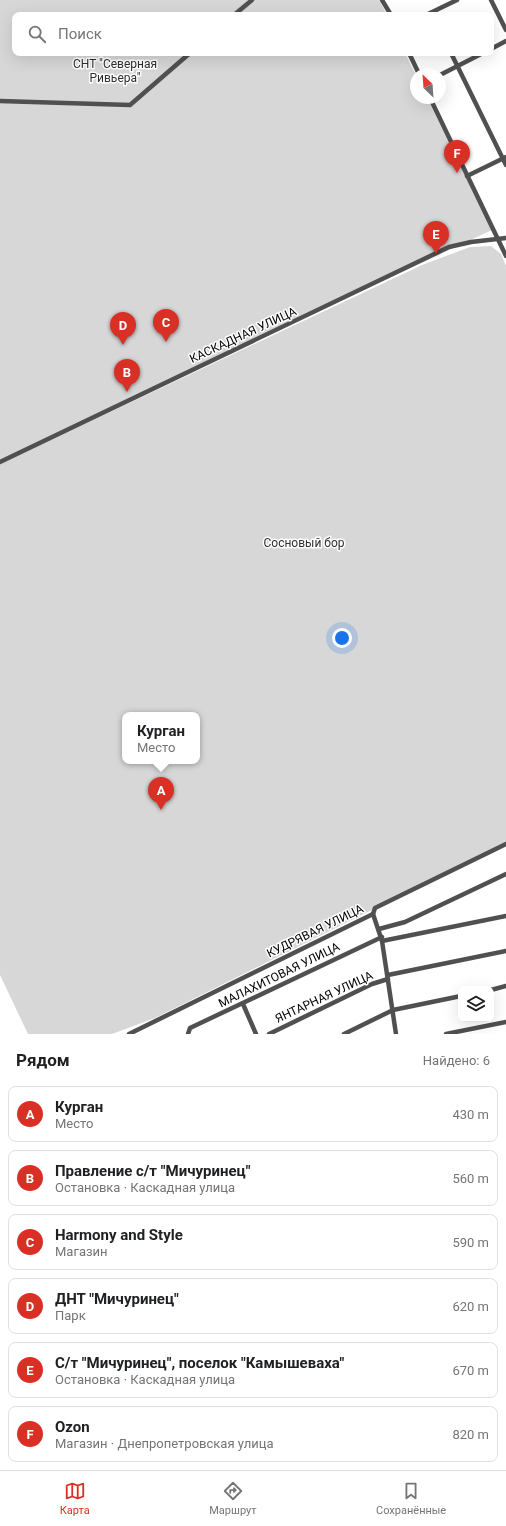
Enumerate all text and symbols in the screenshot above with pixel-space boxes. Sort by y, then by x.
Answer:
search box [12,12,494,56]
icon: search [26,23,48,45]
text: Поиск [58,25,102,43]
park label: СНТ "Северная Ривьера" [73,57,157,85]
north arrow [410,68,446,104]
pin: F [444,140,470,173]
pin: E [423,221,449,254]
street label: КАСКАДНАЯ УЛИЦА [187,304,299,366]
pin: C [153,309,179,342]
pin: D [110,312,136,345]
pin: B [114,359,140,392]
park label: Сосновый бор [264,536,345,550]
your location [332,628,352,648]
popup [122,712,200,764]
text: Курган [137,722,185,740]
text: Место [137,740,175,755]
pin: A [148,777,174,810]
street label: КУДРЯВАЯ УЛИЦА [264,901,366,961]
street label: МАЛАХИТОВАЯ УЛИЦА [216,939,342,1010]
street label: ЯНТАРНАЯ УЛИЦА [273,968,375,1026]
map controls [458,986,494,1022]
button: layers [458,986,494,1022]
text: Рядом [16,1050,70,1070]
text: Найдено: 6 [423,1053,490,1068]
text: Курган [55,1098,103,1116]
text: A [26,1107,34,1122]
text: 430 m [452,1107,489,1122]
text: Место [55,1116,93,1131]
text: Правление с/т "Мичуринец" [55,1162,250,1180]
text: B [26,1171,34,1186]
text: 560 m [452,1171,489,1186]
text: Остановка · Каскадная улица [55,1180,235,1195]
text: Harmony and Style [55,1226,183,1244]
text: C [26,1235,34,1250]
text: 590 m [452,1235,489,1250]
text: Магазин [55,1244,108,1259]
text: ДНТ "Мичуринец" [55,1290,179,1308]
text: D [26,1299,34,1314]
text: 620 m [452,1299,489,1314]
text: Парк [55,1308,86,1323]
text: С/т "Мичуринец", поселок "Камышеваха" [55,1354,344,1372]
text: E [26,1363,34,1378]
text: 670 m [452,1363,489,1378]
text: Остановка · Каскадная улица [55,1372,235,1387]
text: Ozon [55,1418,90,1436]
text: F [26,1427,34,1442]
text: 820 m [452,1427,489,1442]
text: Магазин · Днепропетровская улица [55,1436,273,1451]
tab: Карта [60,1480,90,1517]
tab: Маршрут [209,1480,257,1517]
tab: Сохранённые [376,1480,446,1517]

